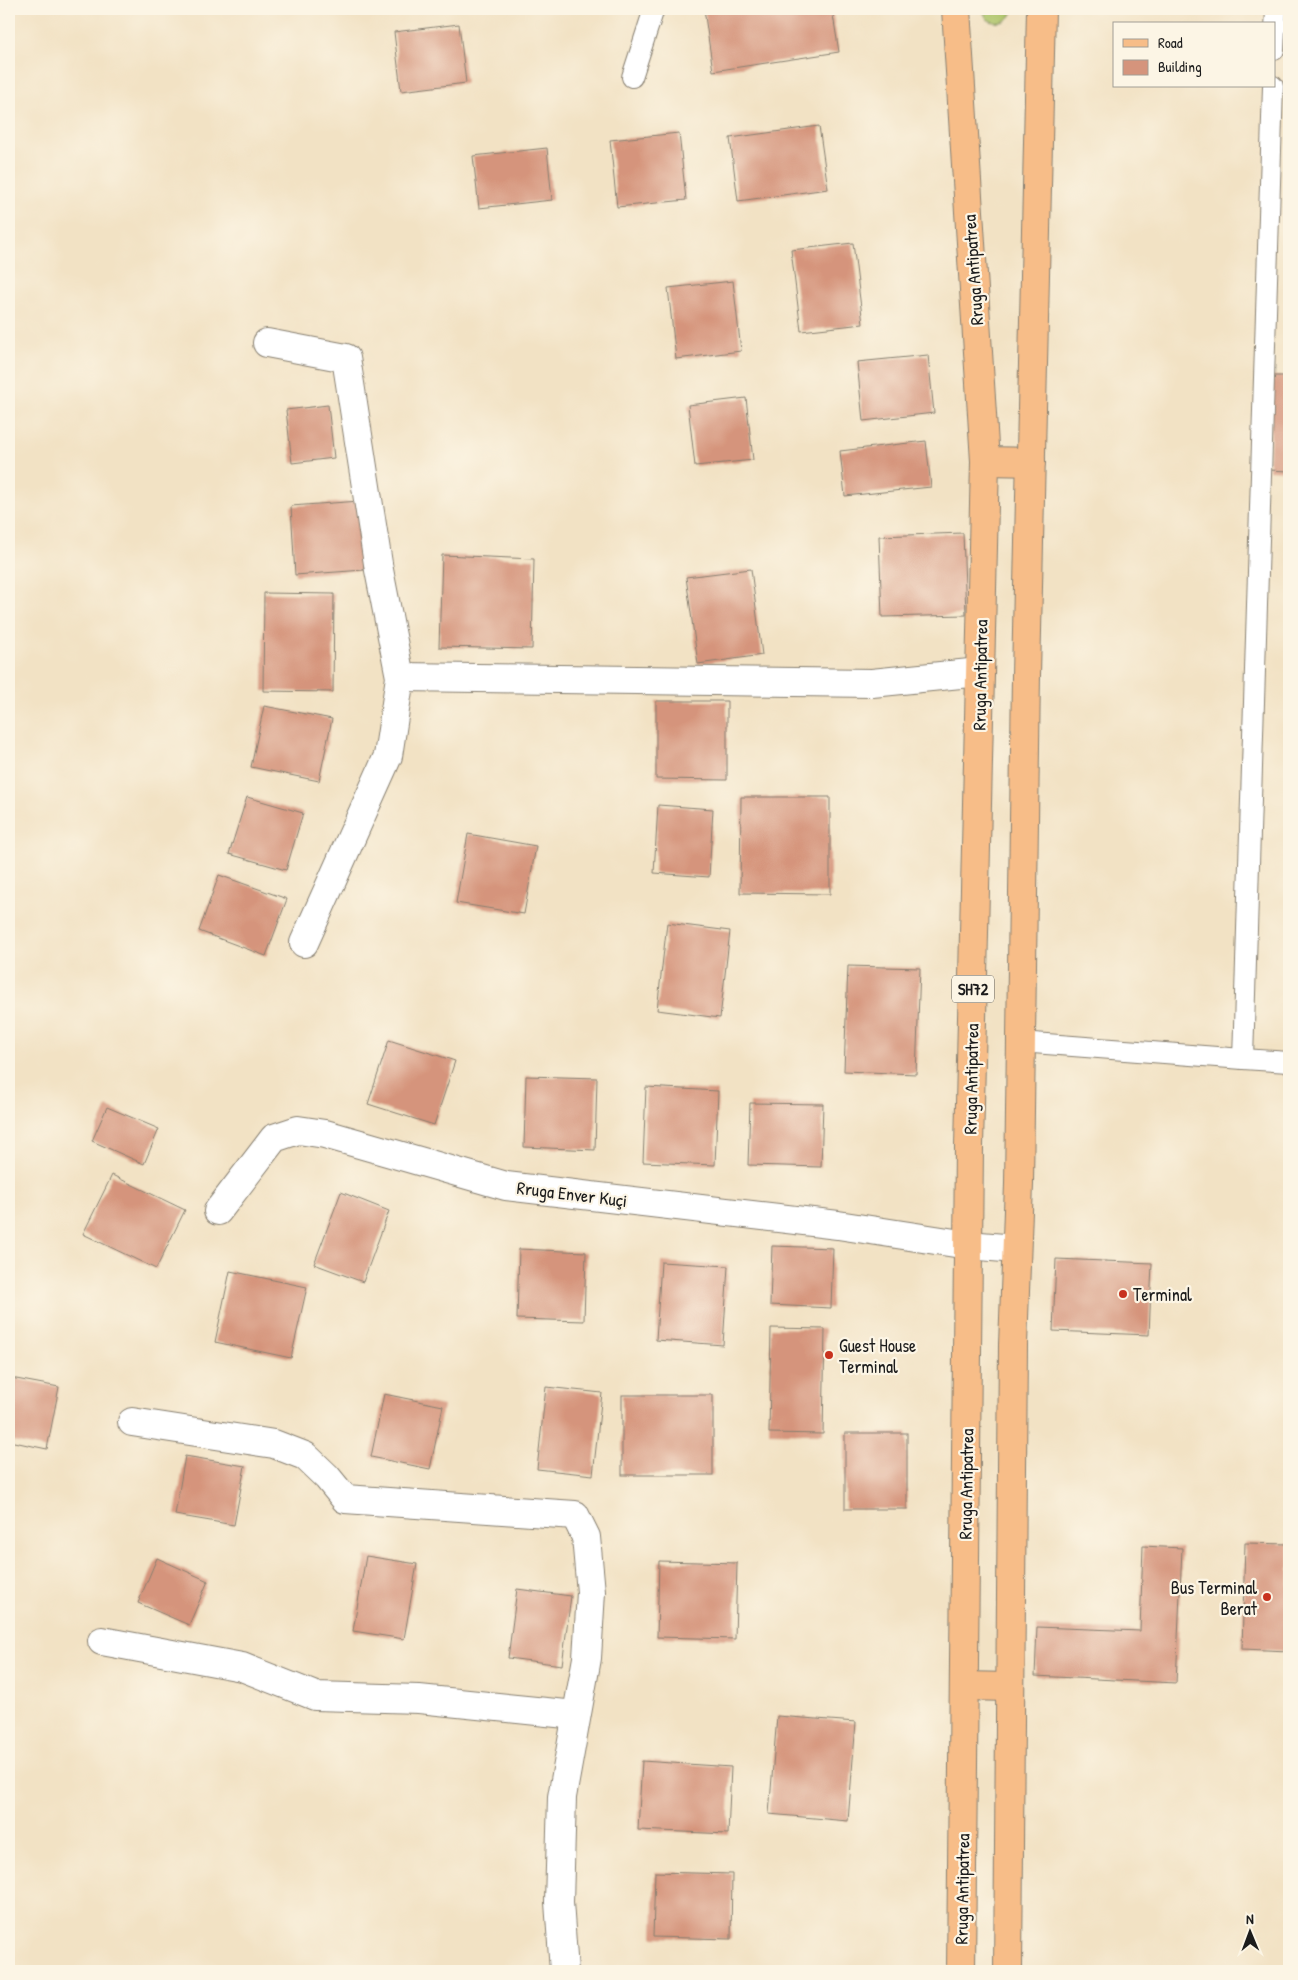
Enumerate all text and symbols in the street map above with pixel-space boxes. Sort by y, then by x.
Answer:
legend [1113,22,1276,88]
text: Road [1158,32,1183,53]
text: Building [1158,56,1202,77]
street label: Rruga Antipatrea [957,214,989,326]
street label: Rruga Antipatrea [967,619,993,731]
road number: SH72 [952,976,994,1002]
street label: Rruga Antipatrea [958,1023,984,1135]
street label: Rruga Enver Kuçi [516,1175,628,1213]
place label: Terminal [1133,1282,1192,1307]
marker: Terminal [1117,1288,1129,1300]
place label: Guest House Terminal [839,1333,916,1379]
marker: Guest House Terminal [823,1349,835,1361]
street label: Rruga Antipatrea [953,1428,979,1540]
place label: Bus Terminal Berat [1171,1575,1258,1621]
marker: Bus Terminal Berat [1261,1591,1273,1603]
street label: Rruga Antipatrea [949,1833,975,1945]
north arrow [1226,1908,1276,1958]
text: N [1246,1909,1254,1928]

